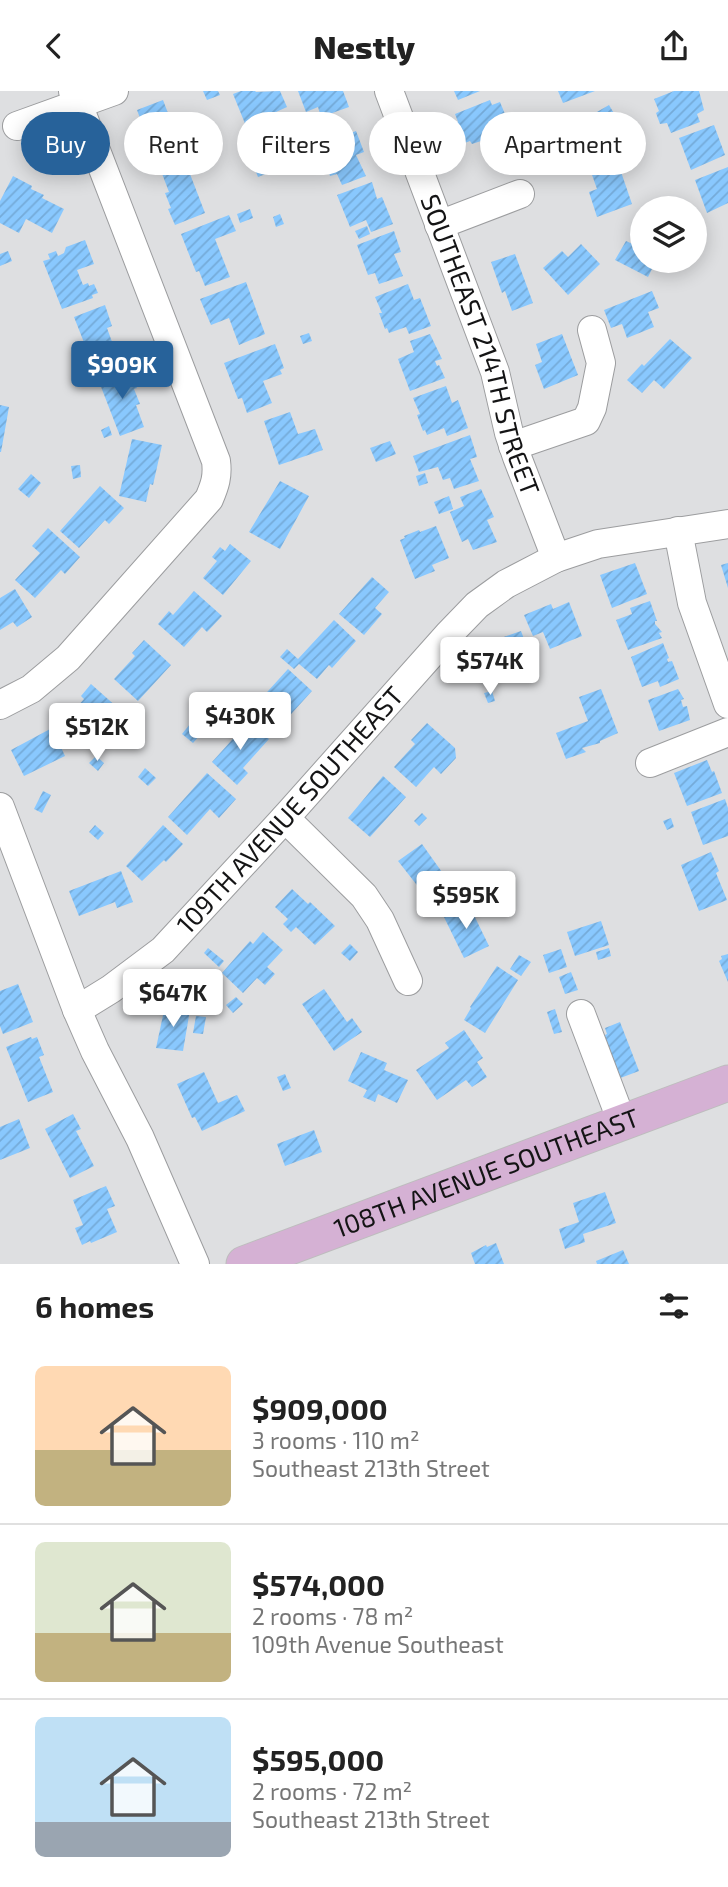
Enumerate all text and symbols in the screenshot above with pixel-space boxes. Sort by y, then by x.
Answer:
icon: back [35,27,73,65]
text: Nestly [313,27,415,65]
icon: share [655,27,693,65]
chip: Buy [21,112,110,175]
chip: Rent [124,112,223,175]
chip: Filters [237,112,355,175]
chip: New [369,112,466,175]
chip: Apartment [480,112,646,175]
street label: SOUTHEAST 214TH STREET [415,190,547,499]
map controls [630,196,707,273]
button: layers [630,196,707,273]
pin: $909K [73,341,171,401]
text: $909K [87,350,157,378]
pin: $574K [441,637,539,697]
text: $574K [456,646,524,674]
street label: 109TH AVENUE SOUTHEAST [169,679,409,939]
pin: $430K [191,693,289,752]
text: $430K [205,701,275,729]
pin: $512K [48,703,146,763]
text: $512K [65,712,129,740]
pin: $595K [417,871,515,931]
text: $595K [433,880,499,908]
pin: $647K [124,969,222,1029]
text: $647K [139,978,207,1006]
street label: 108TH AVENUE SOUTHEAST [329,1101,643,1243]
icon: filters [655,1287,693,1325]
text: 6 homes [35,1288,154,1324]
text: $909,000 [252,1390,388,1426]
icon: home [91,1394,175,1478]
text: 3 rooms · 110 m² [252,1426,419,1454]
text: Southeast 213th Street [252,1454,490,1482]
text: $574,000 [252,1566,385,1602]
icon: home [91,1570,175,1654]
text: 2 rooms · 78 m² [252,1602,413,1630]
text: 109th Avenue Southeast [252,1630,504,1658]
text: $595,000 [252,1741,384,1777]
icon: home [91,1745,175,1829]
text: 2 rooms · 72 m² [252,1777,412,1805]
text: Southeast 213th Street [252,1805,490,1833]

